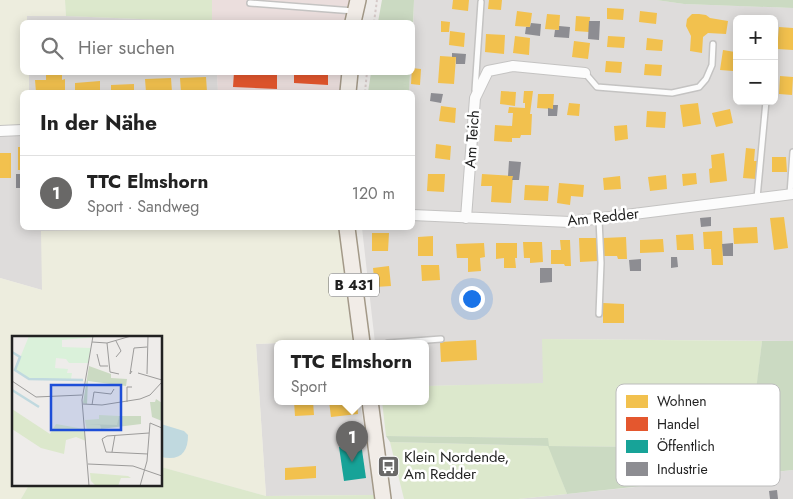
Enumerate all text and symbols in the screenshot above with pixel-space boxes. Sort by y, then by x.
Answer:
map controls [733,15,778,105]
button: + [733,15,778,60]
search box [20,20,415,75]
icon: search [38,34,66,62]
text: Hier suchen [78,34,175,61]
button: − [733,60,778,105]
text: In der Nähe [40,108,157,138]
street label: Am Teich [459,109,485,169]
text: TTC Elmshorn [87,168,209,195]
text: 1 [52,182,60,205]
text: 120 m [352,182,395,205]
text: Sport · Sandweg [87,195,199,218]
street label: Am Redder [566,202,641,232]
road number: B 431 [329,274,379,296]
your location [459,286,485,312]
inset map [12,336,162,486]
popup [274,340,429,405]
text: TTC Elmshorn [291,348,412,375]
text: Sport [291,375,327,398]
legend [616,384,780,486]
text: Wohnen [657,391,707,411]
text: Handel [657,414,700,434]
pin: 1 [336,421,368,462]
text: Öffentlich [657,436,715,456]
place label: Klein Nordende, Am Redder [404,446,509,485]
bus stop icon: Klein Nordende, Am Redder [376,454,400,478]
text: Industrie [657,459,708,479]

